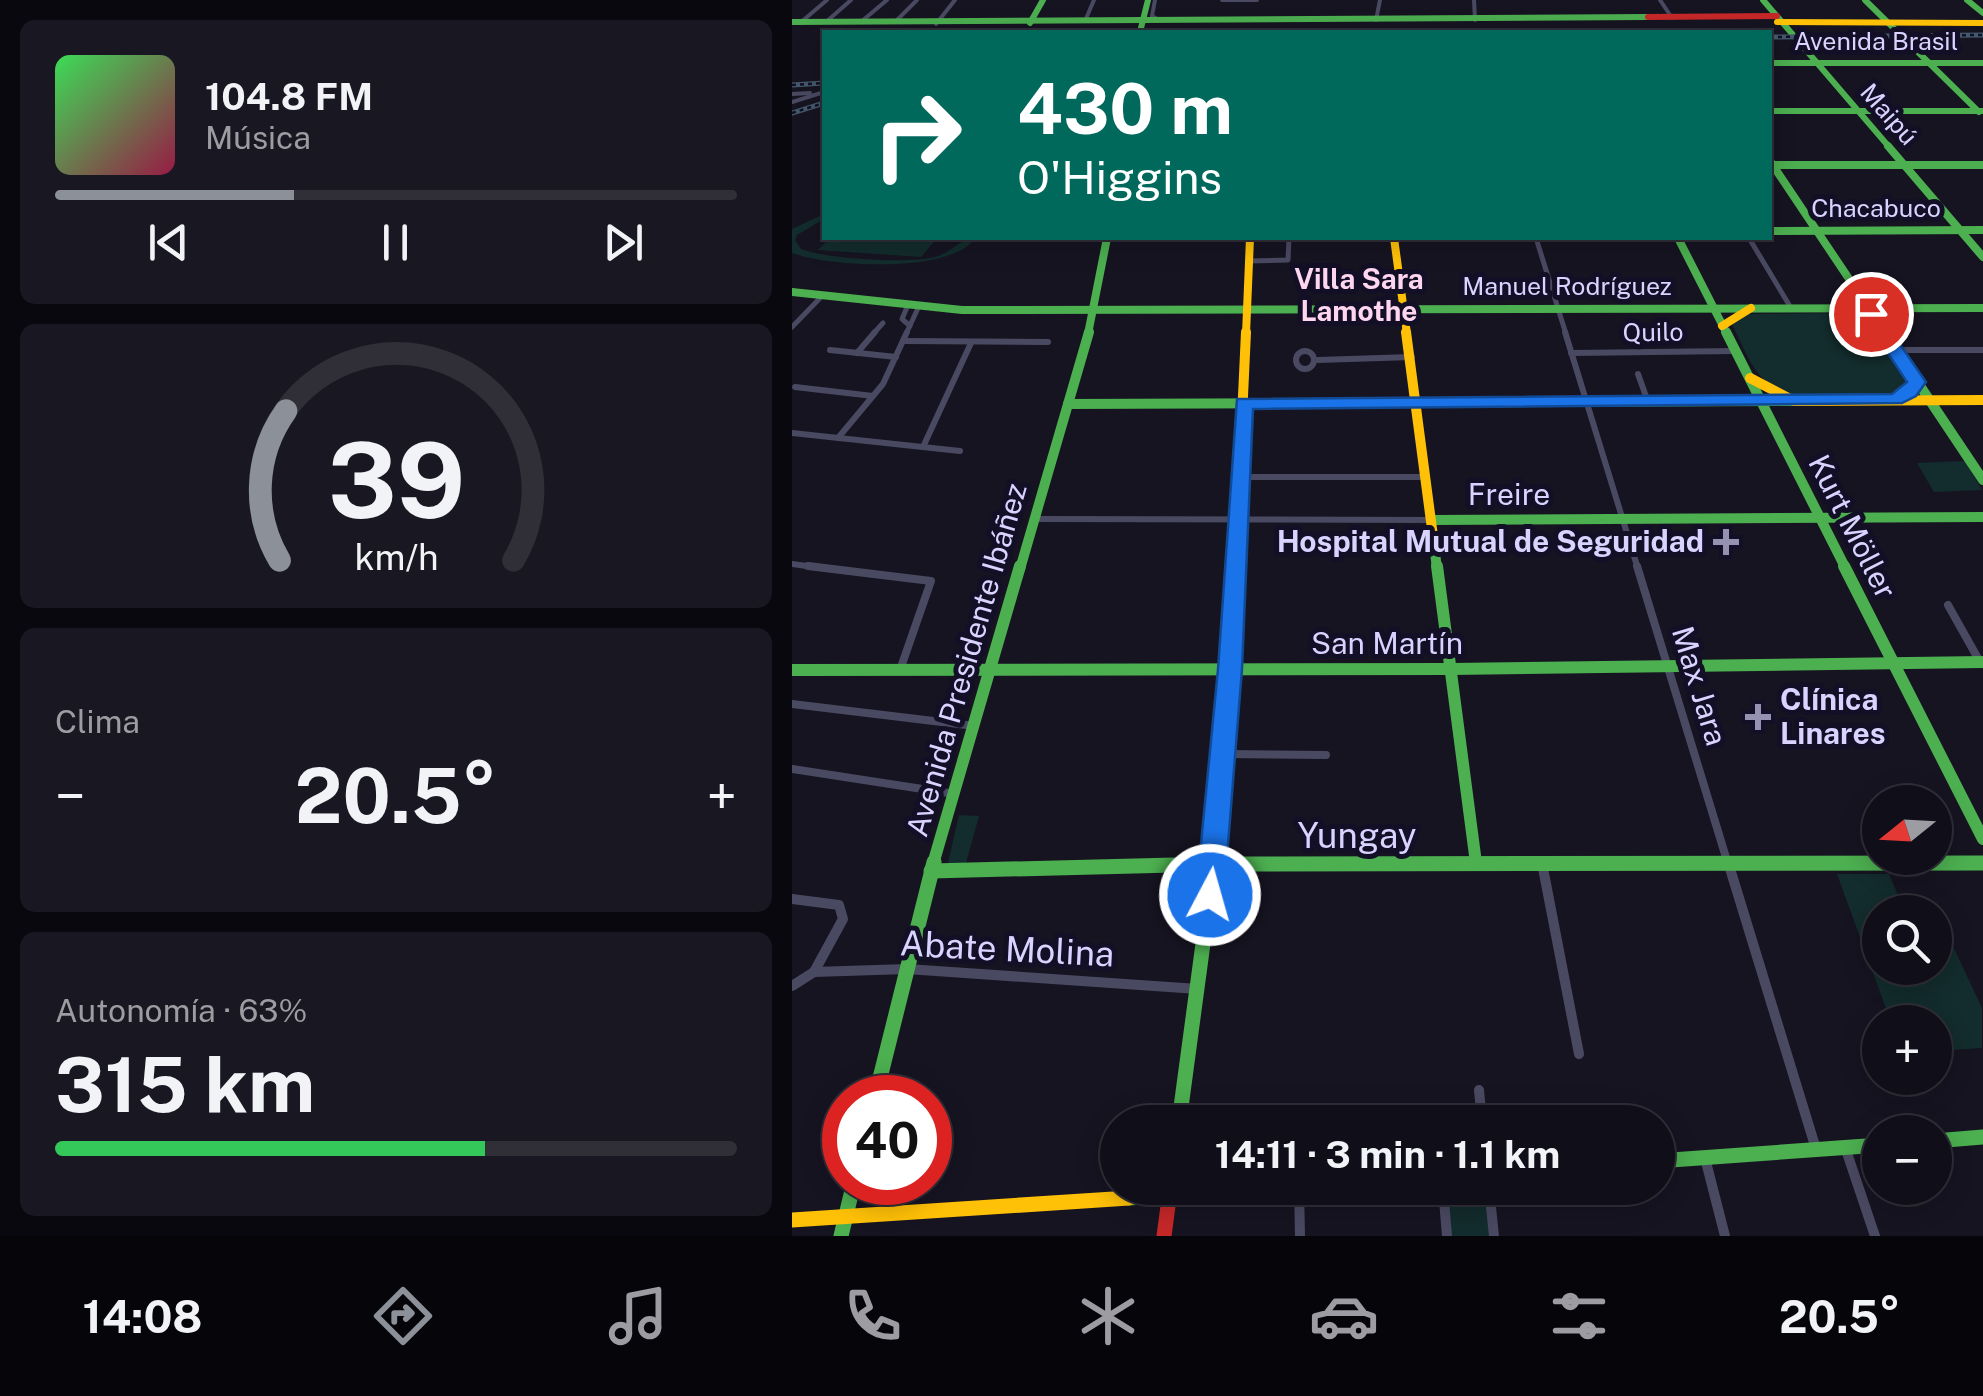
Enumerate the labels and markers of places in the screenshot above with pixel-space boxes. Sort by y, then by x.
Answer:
pin [1829,272,1914,357]
place label: Hospital Mutual de Seguridad [1277,523,1704,559]
marker: Hospital Mutual de Seguridad [1713,529,1739,555]
place label: Clínica Linares [1780,681,1886,751]
marker: Clínica Linares [1745,704,1771,730]

